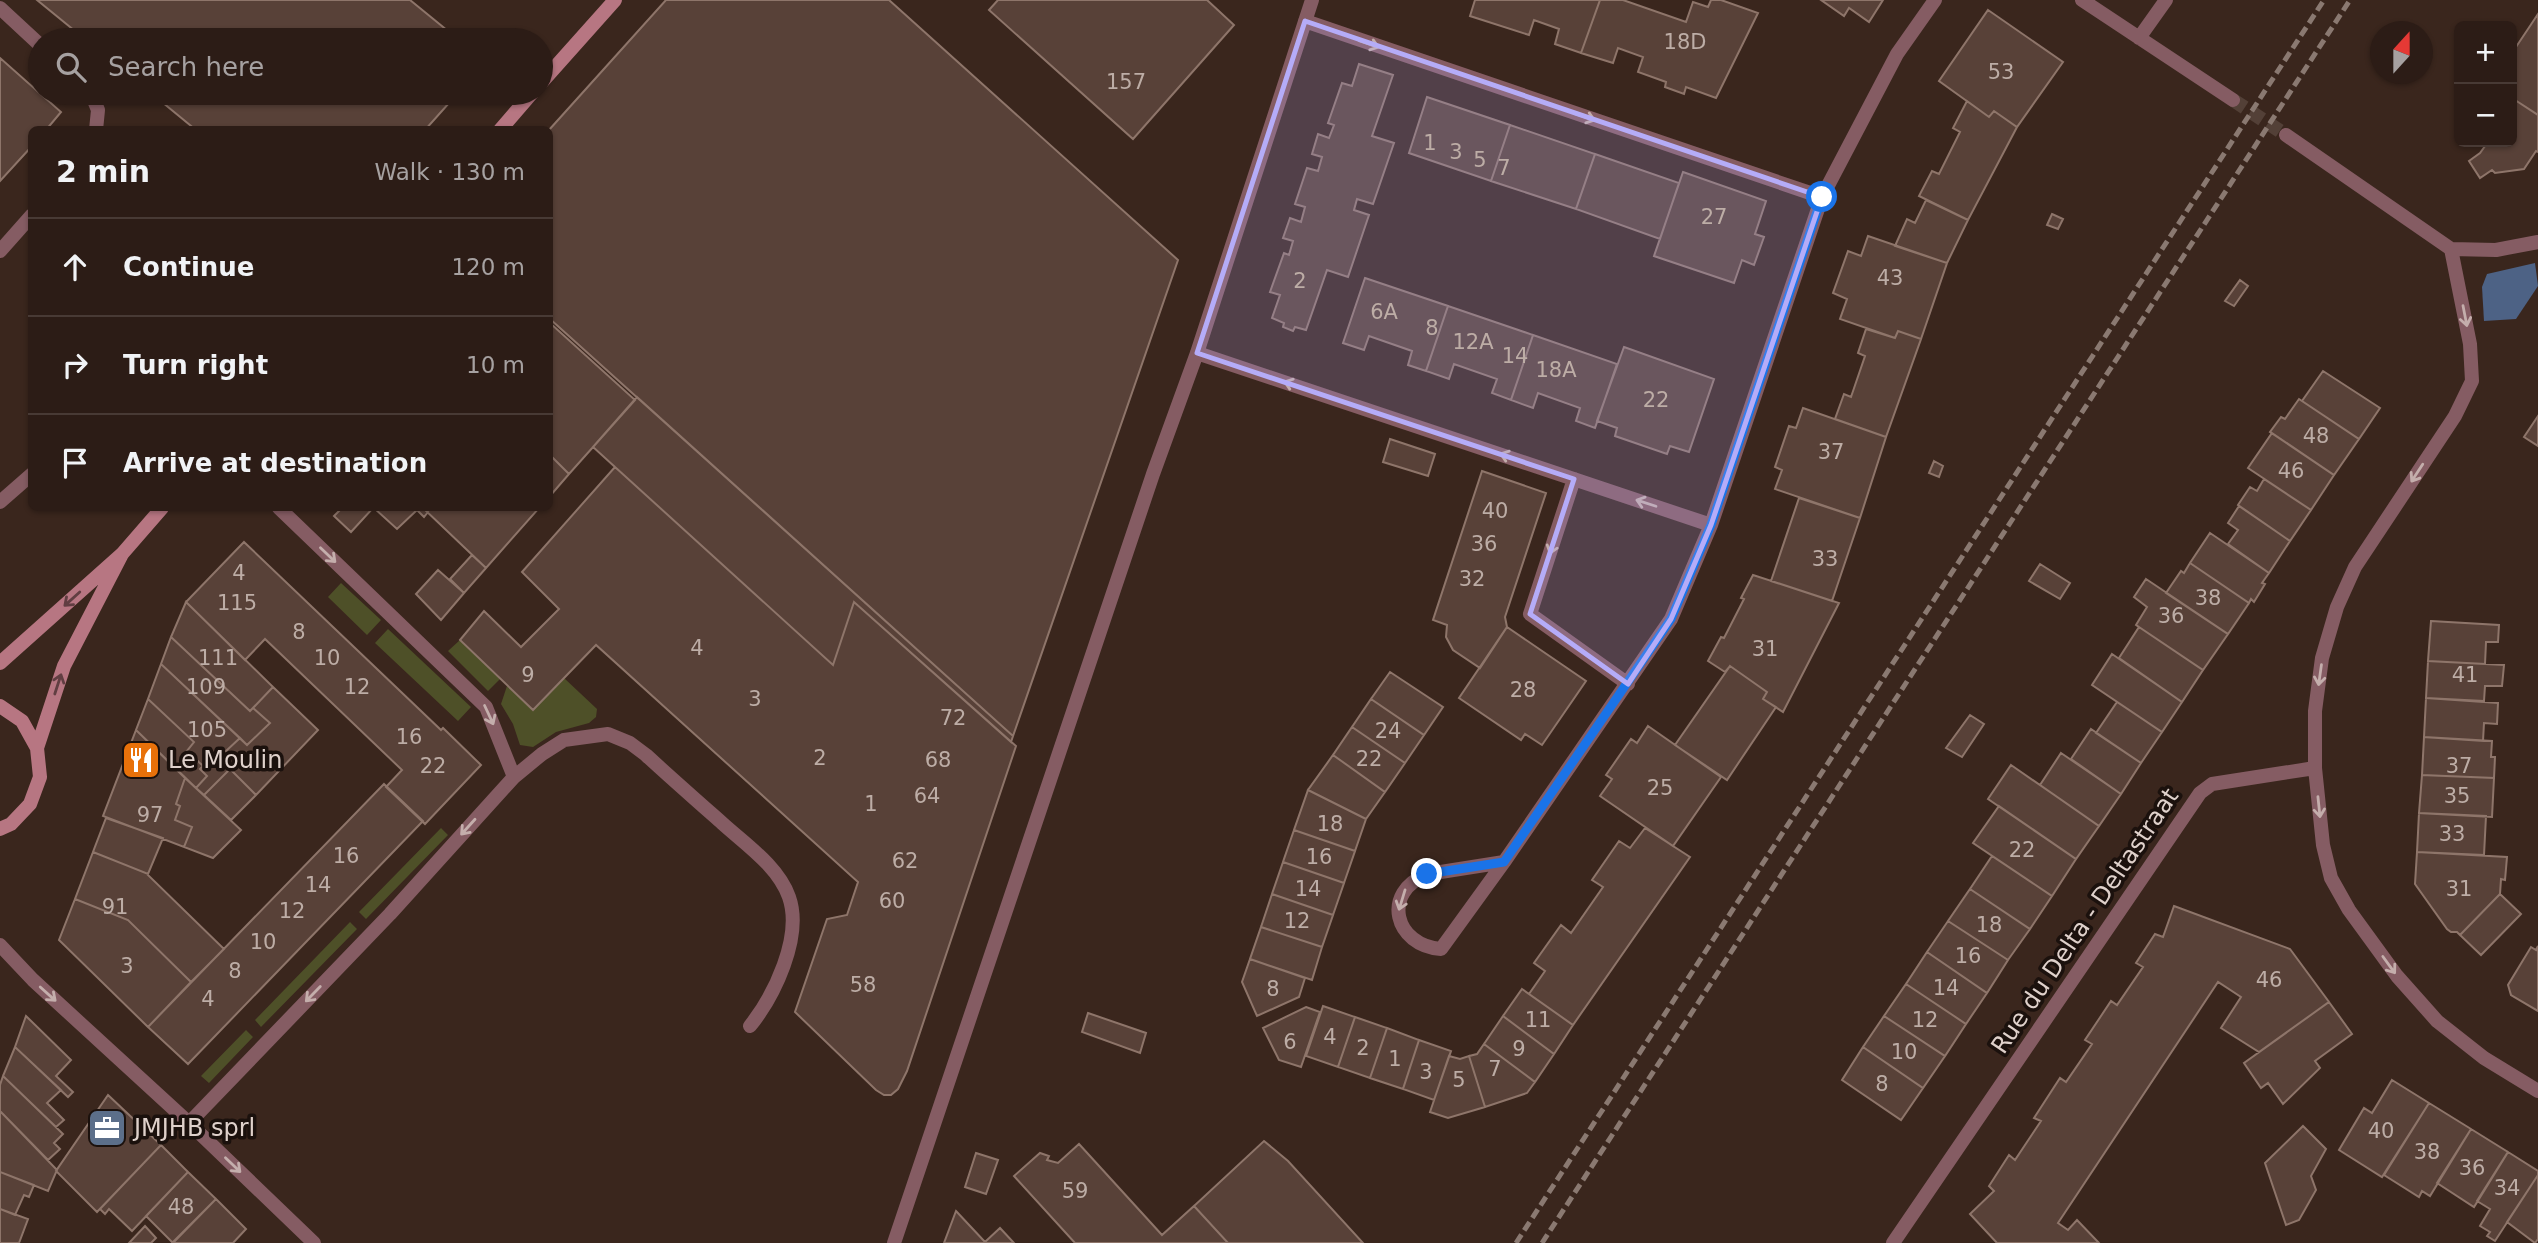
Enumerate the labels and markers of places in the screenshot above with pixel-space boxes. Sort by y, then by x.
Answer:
restaurant icon: Le Moulin [120,739,162,781]
place label: Le Moulin [168,746,283,774]
office icon: JMJHB sprl [86,1107,128,1149]
place label: JMJHB sprl [132,1114,255,1142]

